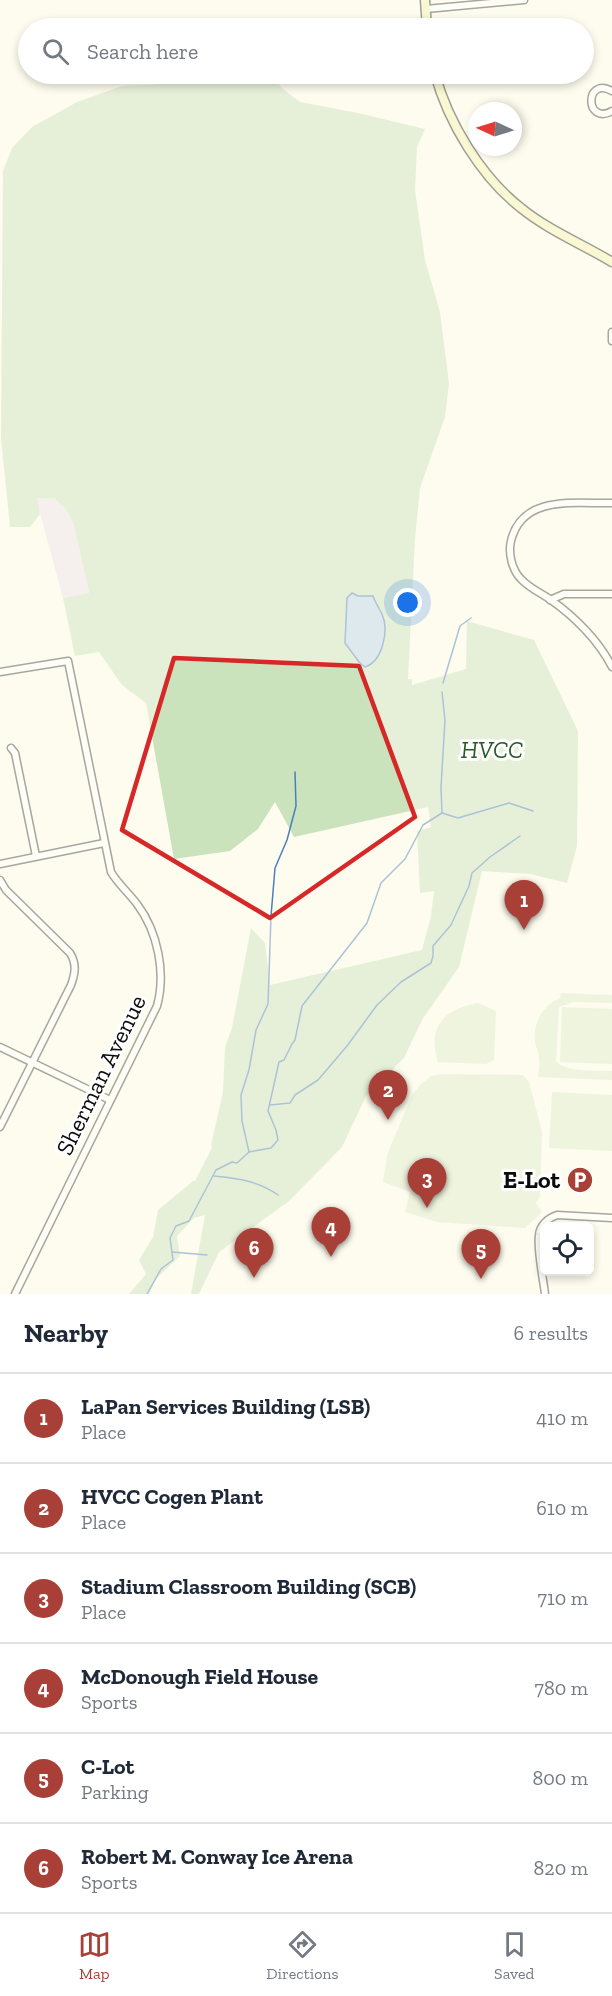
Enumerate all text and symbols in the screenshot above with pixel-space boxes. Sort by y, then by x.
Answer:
search box [18,18,594,84]
icon: search [39,35,72,68]
text: Search here [87,38,198,65]
north arrow [468,102,522,156]
your location [393,588,422,617]
park label: HVCC [461,735,523,764]
pin: 1 [504,880,544,930]
street label: Sherman Avenue [49,990,152,1160]
pin: 2 [368,1070,408,1120]
pin: 3 [408,1158,446,1208]
place label: E-Lot [503,1165,560,1194]
parking icon: E-Lot [565,1165,595,1195]
pin: 4 [312,1208,350,1257]
map controls [540,1222,594,1276]
button: locate [540,1222,594,1276]
pin: 6 [234,1228,274,1278]
pin: 5 [462,1230,500,1279]
text: Nearby [24,1317,108,1349]
text: 6 results [514,1321,588,1345]
text: LaPan Services Building (LSB) [81,1393,370,1420]
text: 1 [39,1406,48,1430]
text: 410 m [536,1406,588,1430]
text: Place [81,1420,126,1444]
text: HVCC Cogen Plant [81,1483,263,1510]
text: 2 [38,1496,49,1520]
text: 610 m [536,1496,588,1520]
text: Place [81,1510,126,1534]
text: Stadium Classroom Building (SCB) [81,1573,416,1600]
text: 3 [38,1586,49,1610]
text: 710 m [538,1586,588,1610]
text: Place [81,1600,126,1624]
text: McDonough Field House [81,1663,318,1690]
text: 4 [38,1676,49,1700]
text: 780 m [535,1676,588,1700]
text: Sports [81,1690,138,1714]
text: C-Lot [81,1753,134,1780]
text: 5 [38,1766,49,1790]
text: 800 m [532,1766,588,1790]
text: Parking [81,1780,149,1804]
text: Robert M. Conway Ice Arena [81,1843,353,1870]
text: 6 [38,1856,49,1880]
text: 820 m [534,1856,588,1880]
text: Sports [81,1870,138,1894]
tab: Map [78,1928,111,1983]
tab: Directions [266,1928,339,1983]
tab: Saved [494,1928,534,1983]

